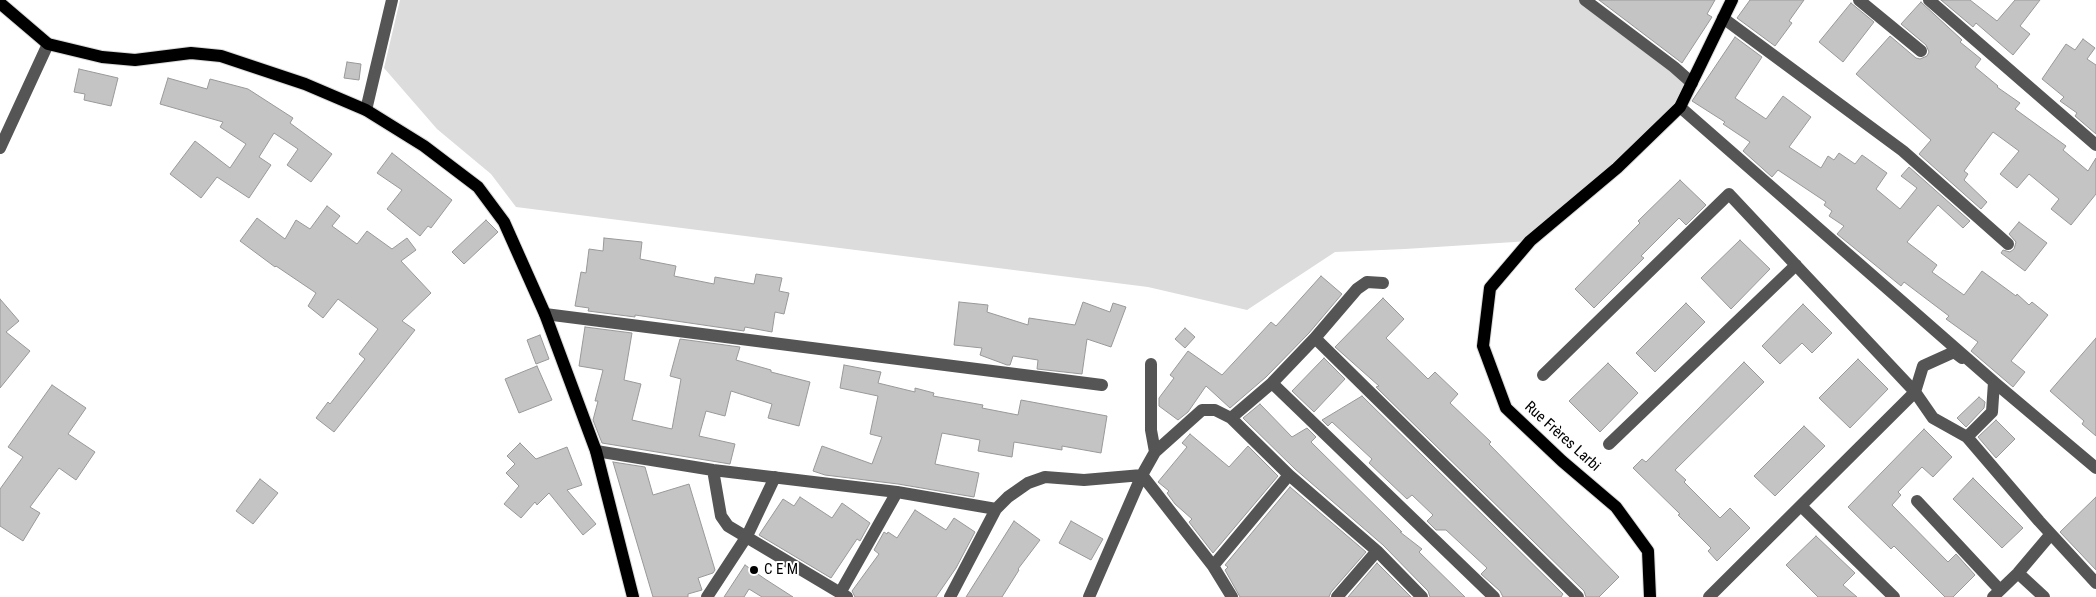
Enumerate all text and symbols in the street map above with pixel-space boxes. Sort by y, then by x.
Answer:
street label: Rue Frères Larbi [1520,398,1604,476]
place label: C E M [764,561,798,579]
marker: C E M [748,564,760,576]

